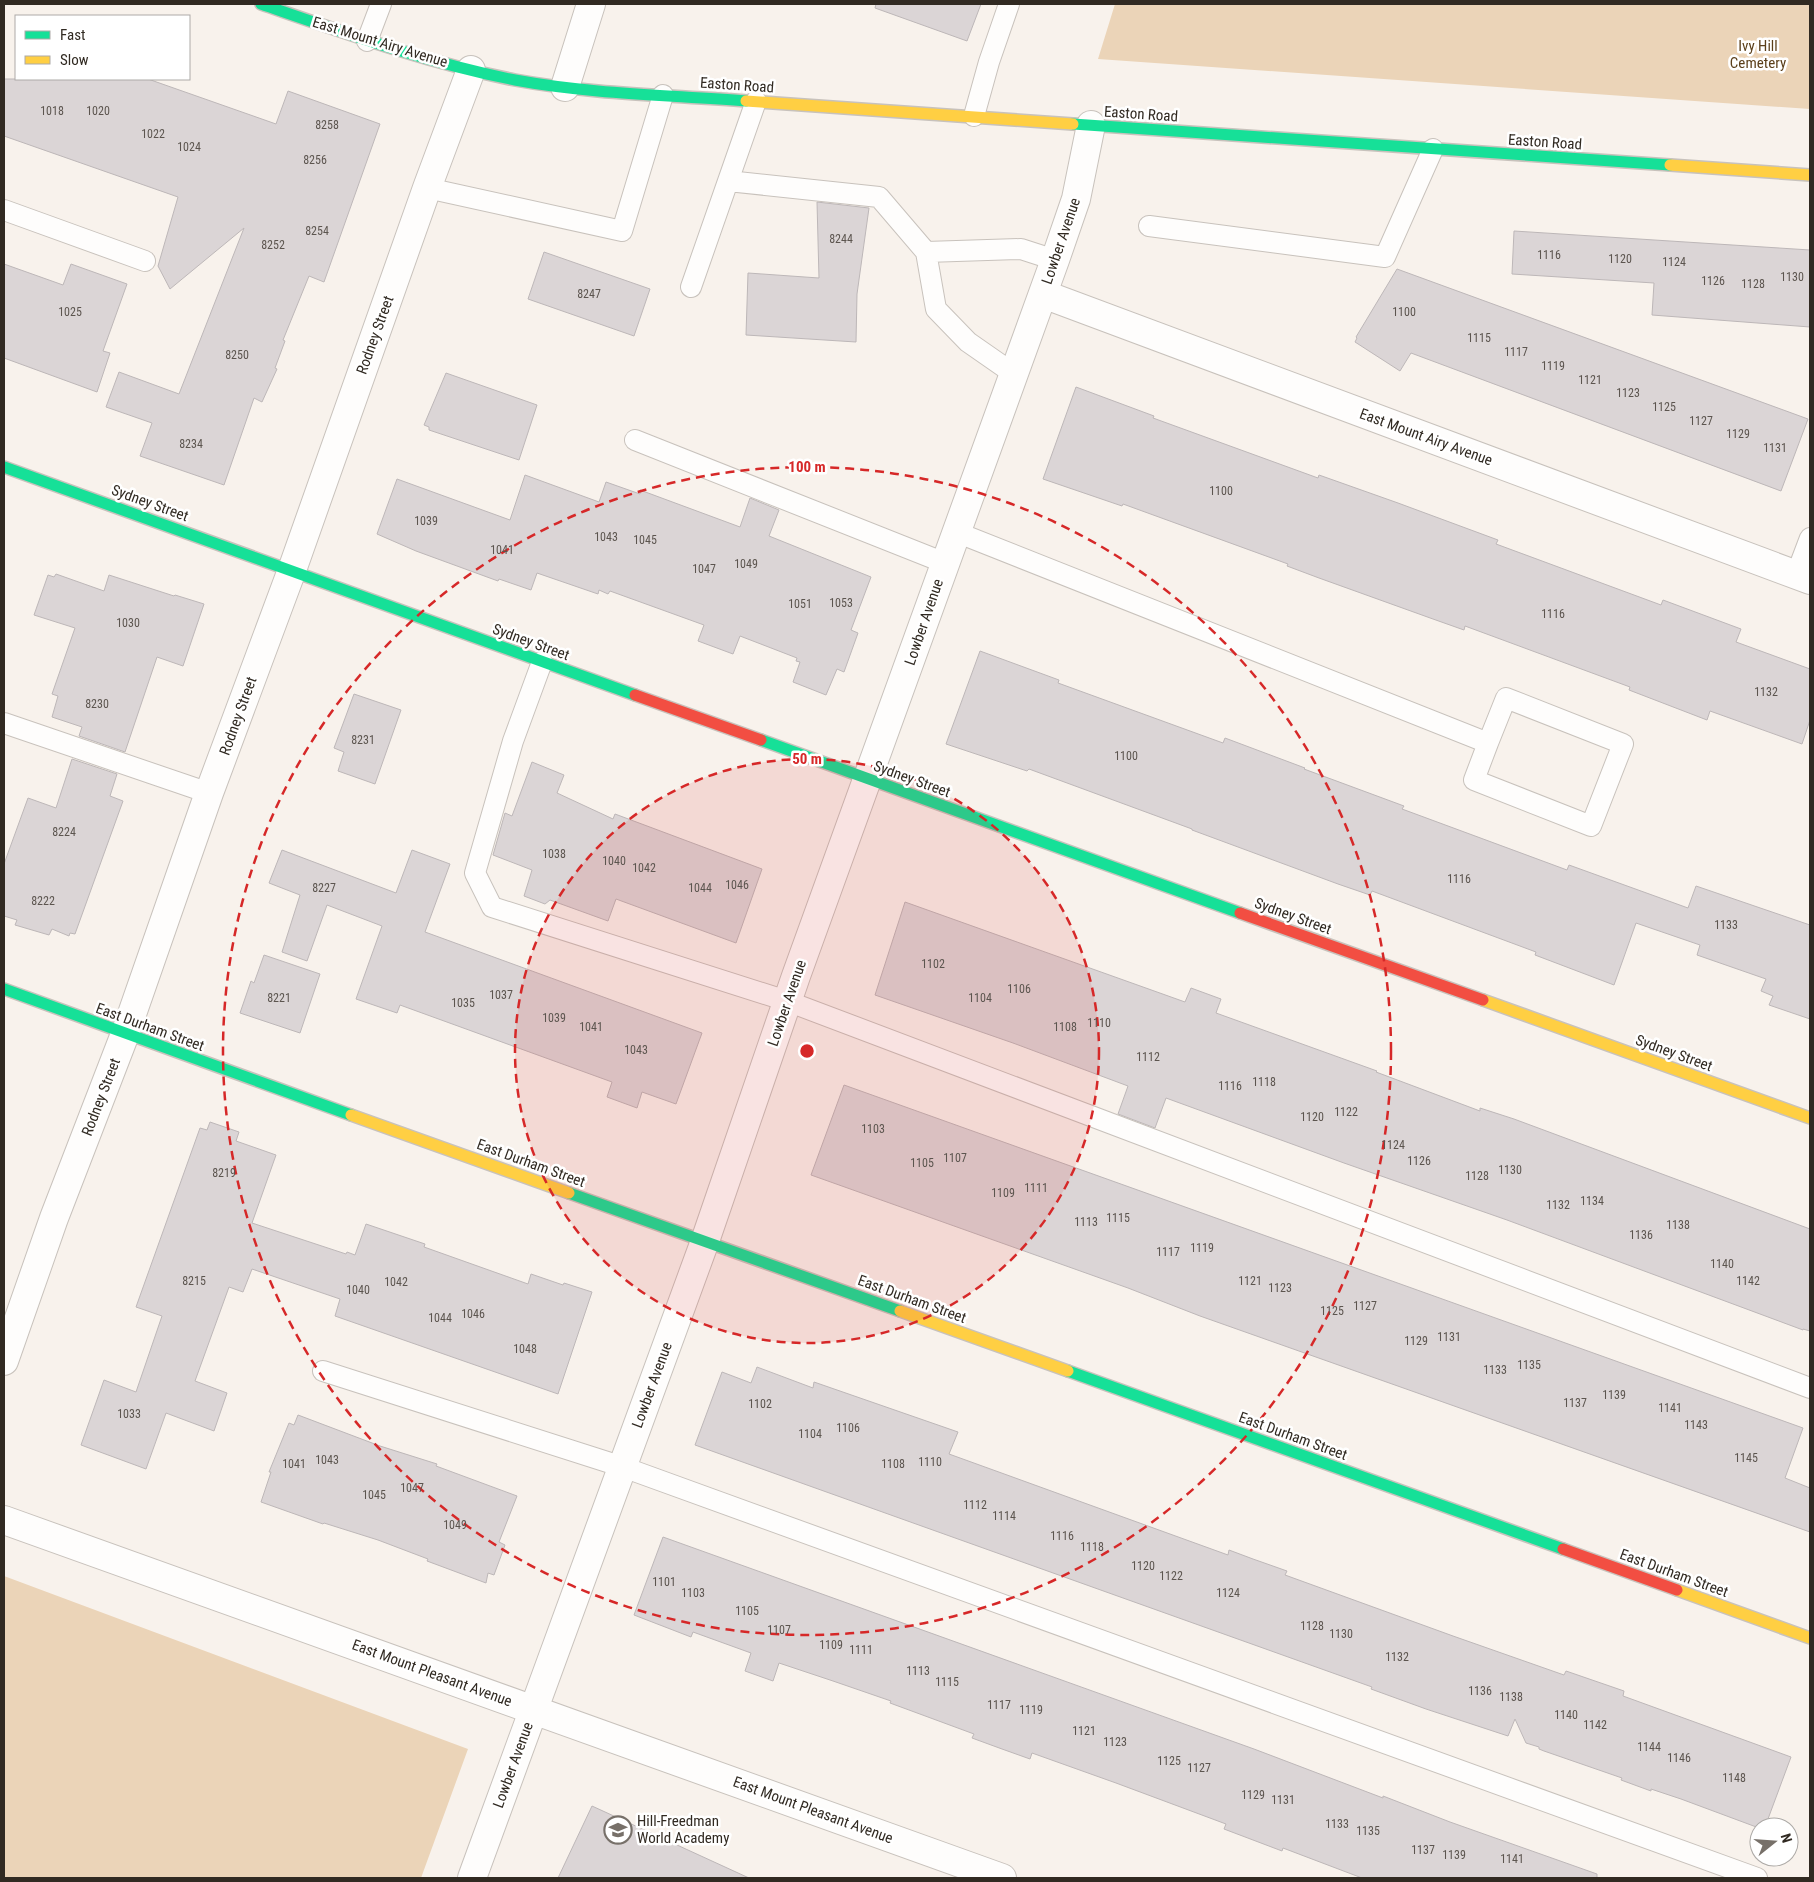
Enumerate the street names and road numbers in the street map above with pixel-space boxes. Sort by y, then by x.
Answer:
street label: East Mount Airy Avenue [310,13,450,71]
street label: Easton Road [699,73,775,97]
street label: Easton Road [1103,102,1179,126]
street label: Easton Road [1507,130,1583,154]
street label: Lowber Avenue [1038,195,1084,287]
street label: Rodney Street [353,293,397,377]
street label: East Mount Airy Avenue [1357,405,1495,469]
street label: Sydney Street [109,481,191,525]
street label: Lowber Avenue [901,576,947,668]
street label: Sydney Street [490,620,572,664]
street label: Rodney Street [216,674,260,758]
street label: Sydney Street [871,757,953,801]
street label: Sydney Street [1252,894,1334,938]
street label: Lowber Avenue [764,957,810,1049]
street label: East Durham Street [93,999,207,1055]
street label: Sydney Street [1633,1031,1715,1075]
street label: Rodney Street [78,1056,124,1138]
street label: East Durham Street [474,1135,588,1191]
street label: East Durham Street [855,1271,969,1327]
street label: Lowber Avenue [628,1340,676,1430]
street label: East Durham Street [1236,1408,1350,1464]
street label: East Durham Street [1617,1545,1731,1601]
street label: East Mount Pleasant Avenue [350,1636,514,1710]
street label: Lowber Avenue [489,1720,537,1810]
street label: East Mount Pleasant Avenue [731,1773,895,1847]

